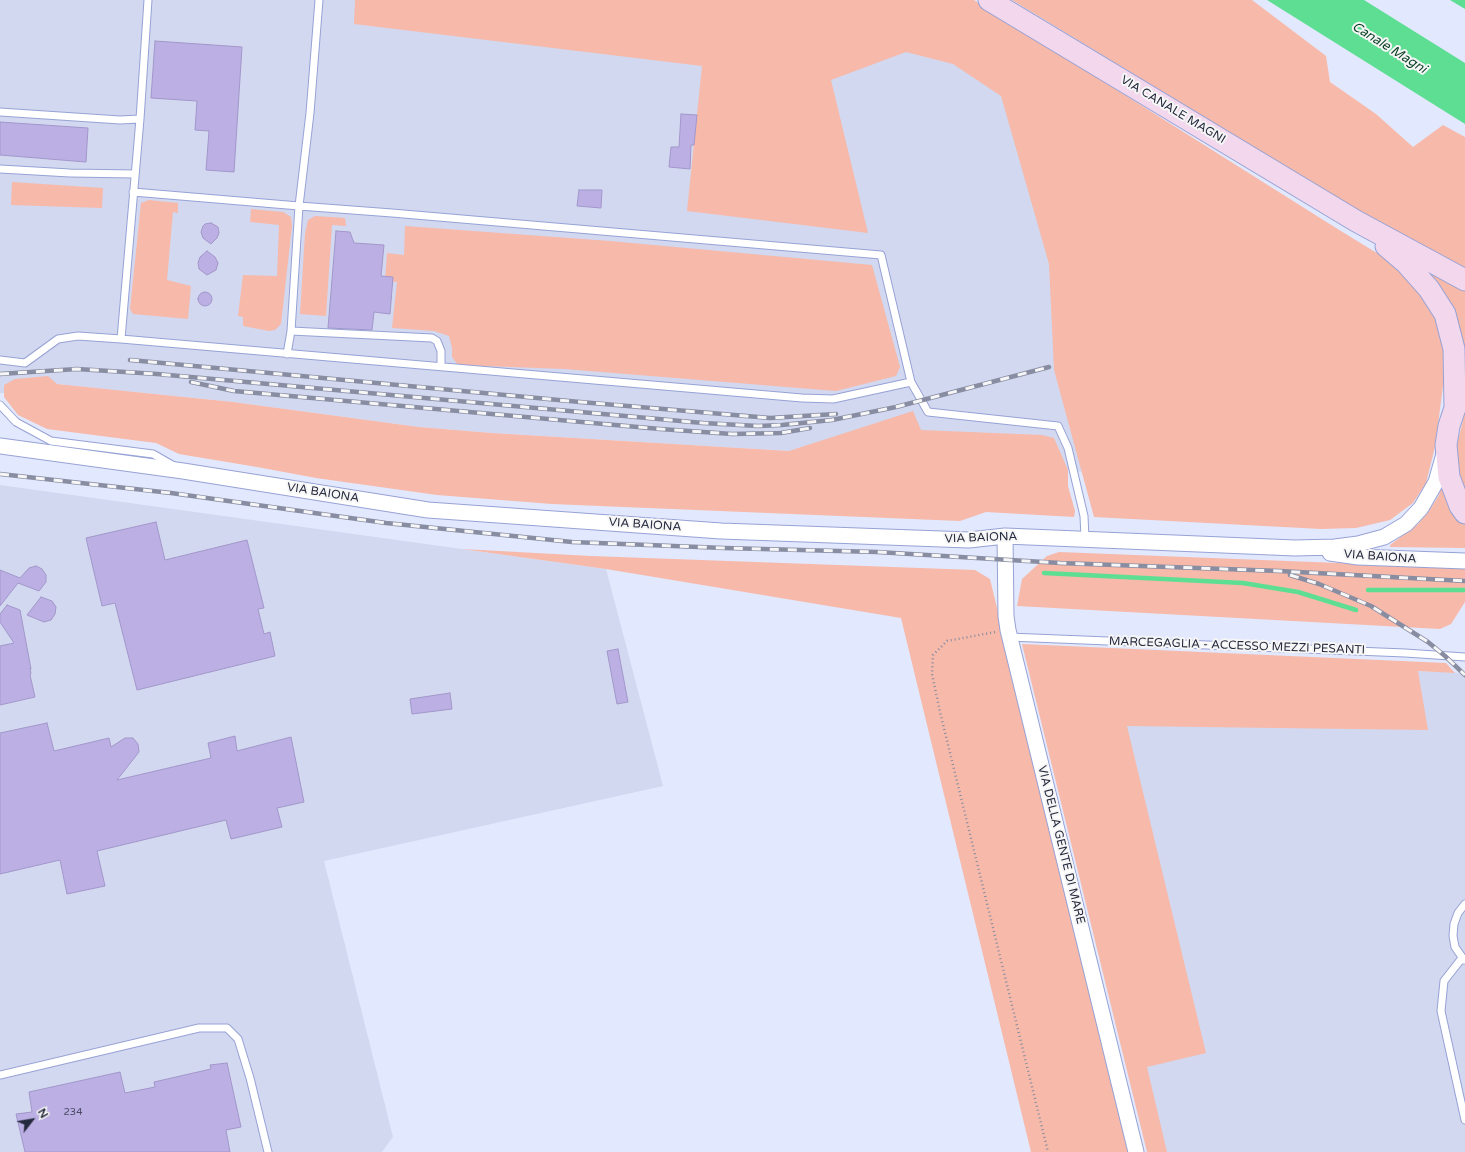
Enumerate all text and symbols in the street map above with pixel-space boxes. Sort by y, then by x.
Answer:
water label: Canale Magni [1349,19,1429,77]
street label: VIA CANALE MAGNI [1118,73,1228,147]
street label: VIA BAIONA [286,480,360,506]
street label: VIA BAIONA [608,515,682,535]
street label: VIA BAIONA [944,530,1018,546]
street label: VIA BAIONA [1343,547,1417,567]
street label: MARCEGAGLIA - ACCESSO MEZZI PESANTI [1109,634,1365,658]
street label: VIA DELLA GENTE DI MARE [1034,764,1088,926]
north arrow [12,1100,52,1140]
text: N [35,1106,51,1121]
house number: 234 [64,1106,82,1118]

